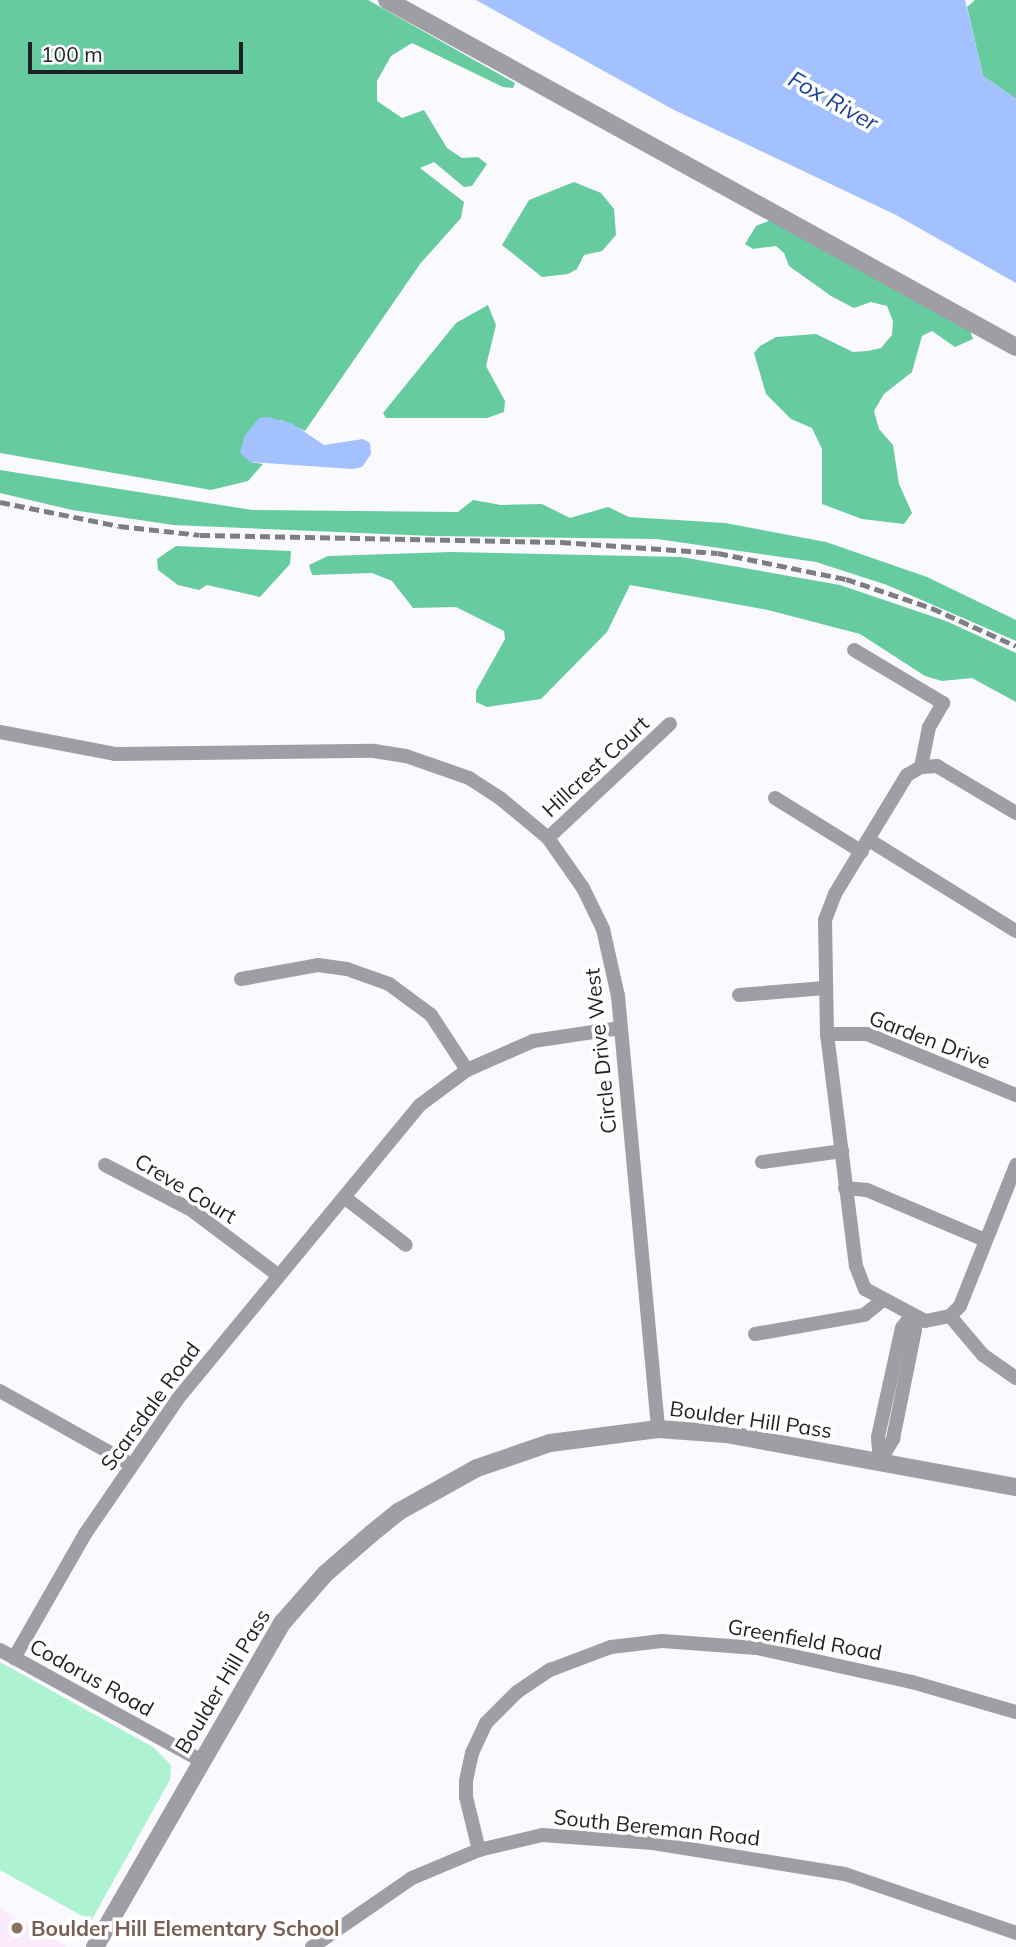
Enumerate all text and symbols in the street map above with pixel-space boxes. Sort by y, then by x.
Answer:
scale bar [32,28,247,72]
text: 100 m [41,41,103,67]
water label: Fox River [783,65,883,137]
street label: Hillcrest Court [536,710,654,822]
street label: Circle Drive West [579,967,621,1135]
street label: Garden Drive [866,1004,994,1074]
street label: Creve Court [131,1148,241,1228]
street label: Scarsdale Road [95,1337,205,1475]
street label: Boulder Hill Pass [668,1395,834,1443]
street label: Boulder Hill Pass [169,1604,275,1758]
street label: Greenfield Road [726,1613,884,1665]
street label: Codorus Road [26,1633,158,1721]
street label: South Bereman Road [553,1804,761,1850]
place label: Boulder Hill Elementary School [31,1915,340,1941]
marker: Boulder Hill Elementary School [9,1920,25,1936]

